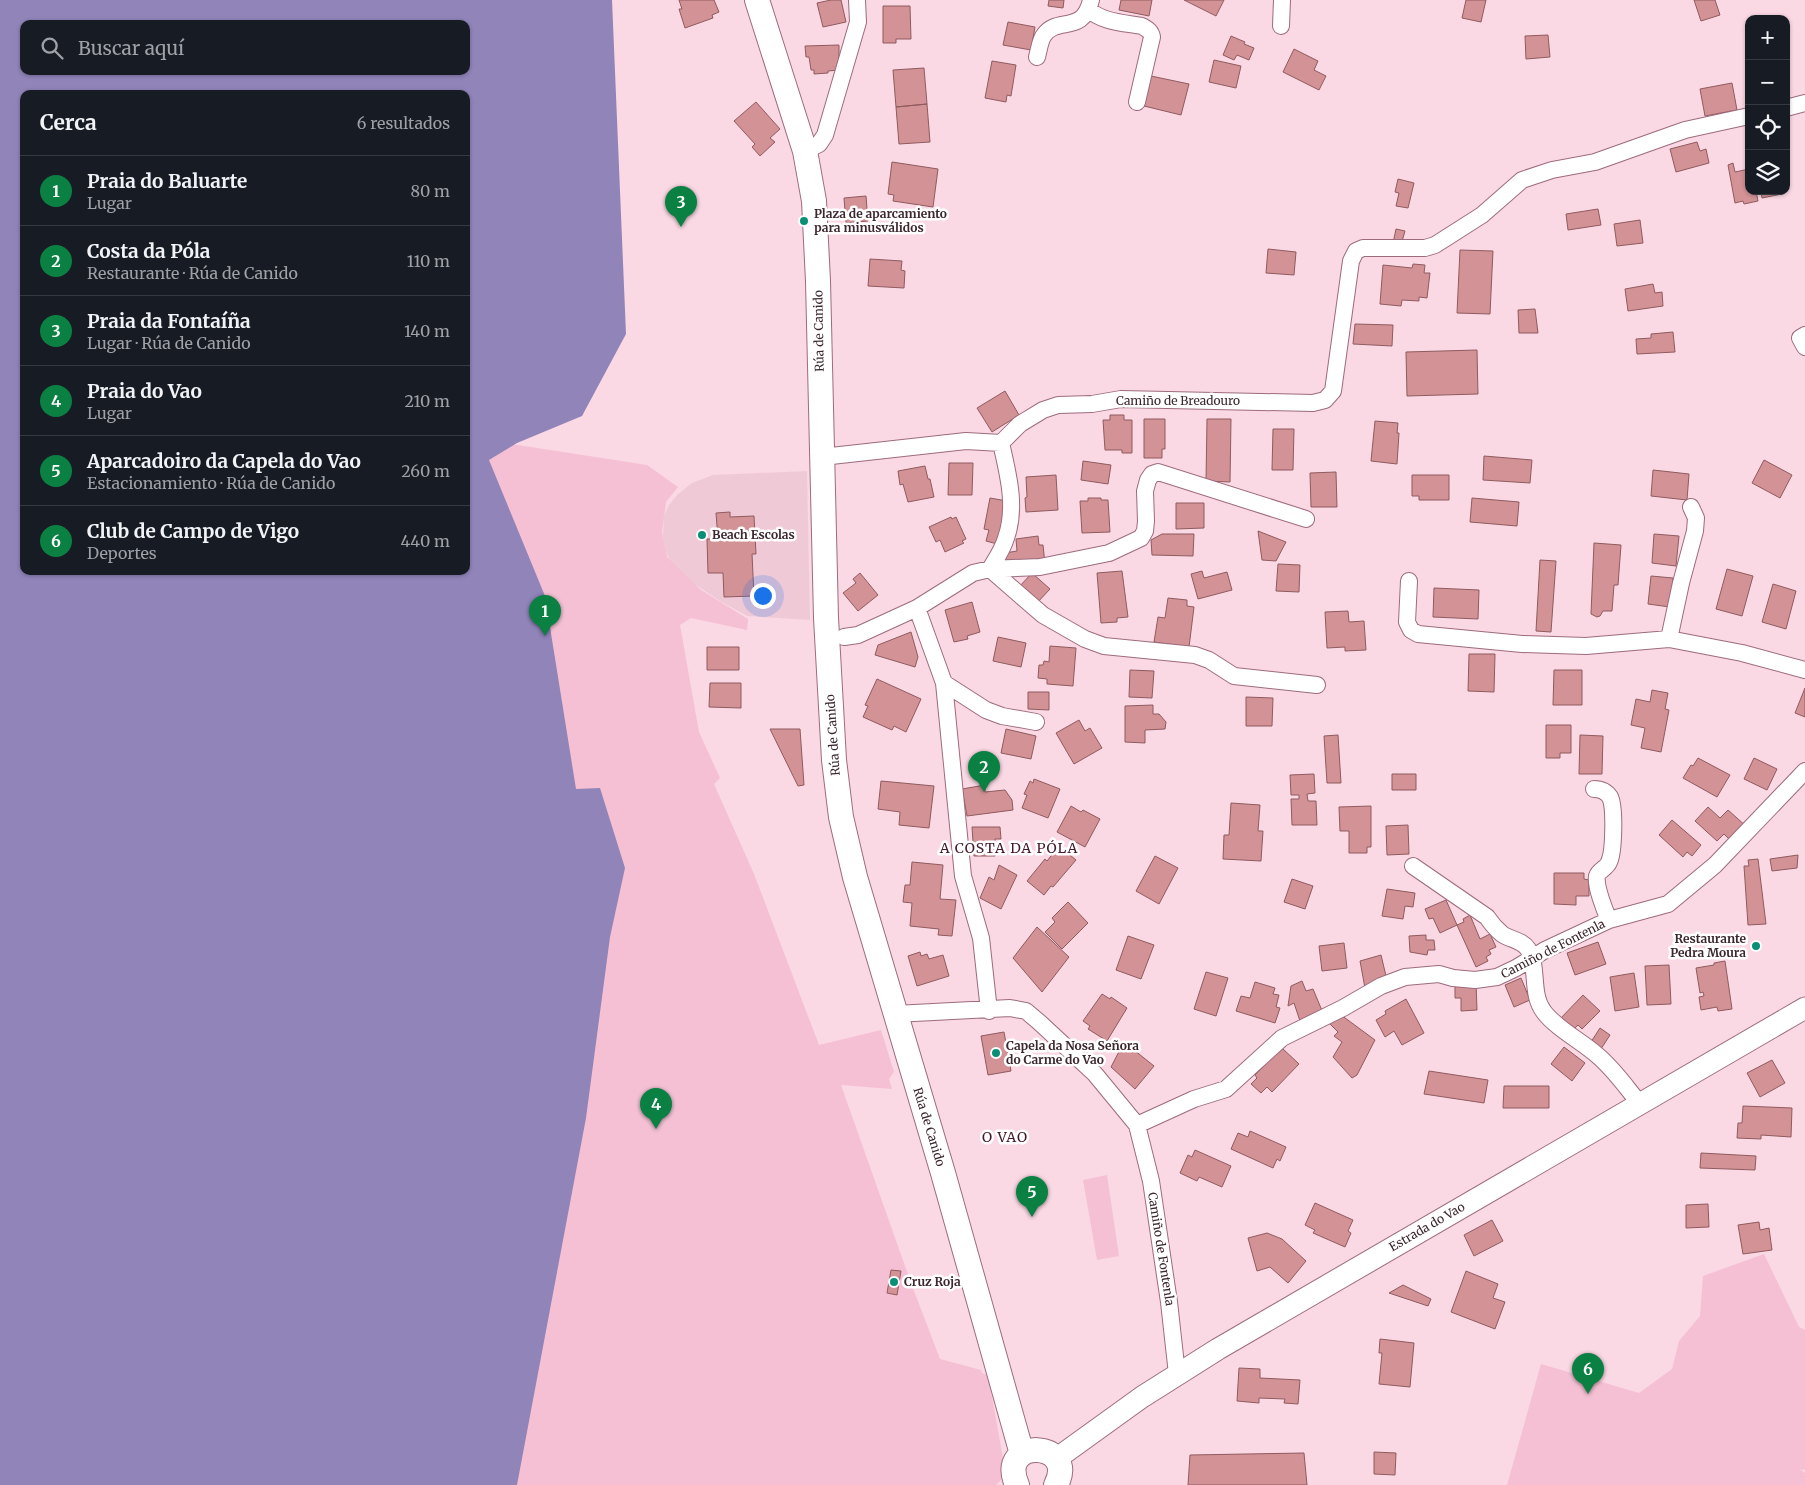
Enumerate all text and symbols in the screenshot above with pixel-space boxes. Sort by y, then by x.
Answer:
map controls [1745,15,1790,195]
button: + [1745,15,1790,60]
search box [20,20,470,75]
icon: search [38,34,66,62]
text: Buscar aquí [78,36,184,60]
button: − [1745,60,1790,105]
button: locate [1745,105,1790,150]
text: Cerca [40,109,97,136]
text: 6 resultados [357,113,450,133]
button: layers [1745,150,1790,195]
text: Praia do Baluarte [87,169,247,193]
text: 1 [52,181,60,201]
text: 80 m [411,181,450,201]
pin: 3 [665,186,697,227]
text: Lugar [87,193,132,213]
place label: Plaza de aparcamiento para minusválidos [814,206,947,235]
marker: Plaza de aparcamiento para minusválidos [798,215,810,227]
text: Costa da Póla [87,239,210,263]
text: 2 [51,251,61,271]
text: 110 m [407,251,450,271]
text: Restaurante · Rúa de Canido [87,263,298,283]
street label: Rúa de Canido [810,290,827,372]
text: Praia da Fontaíña [87,309,251,333]
text: 3 [51,321,61,341]
text: 140 m [404,321,450,341]
text: Lugar · Rúa de Canido [87,333,250,353]
text: Praia do Vao [87,379,202,403]
text: 4 [51,391,61,411]
text: 210 m [405,391,450,411]
street label: Camiño de Breadouro [1116,393,1240,408]
text: Lugar [87,403,132,423]
text: Aparcadoiro da Capela do Vao [87,449,361,473]
text: 5 [51,461,61,481]
text: 260 m [401,461,450,481]
text: Estacionamiento · Rúa de Canido [87,473,335,493]
text: Club de Campo de Vigo [87,519,299,543]
place label: Beach Escolas [712,527,795,542]
marker: Beach Escolas [696,529,708,541]
text: 6 [51,531,61,551]
text: 440 m [400,531,450,551]
text: Deportes [87,543,157,563]
your location [750,583,776,609]
pin: 1 [529,595,561,636]
street label: Rúa de Canido [822,694,843,776]
pin: 2 [968,751,1000,792]
district label: A COSTA DA PÓLA [939,839,1078,857]
street label: Camiño de Fontenla [1498,916,1608,981]
place label: Restaurante Pedra Moura [1670,931,1747,960]
marker: Restaurante Pedra Moura [1750,940,1762,952]
place label: Capela da Nosa Señora do Carme do Vao [1006,1038,1139,1067]
marker: Capela da Nosa Señora do Carme do Vao [990,1047,1002,1059]
street label: Rúa de Canido [910,1086,949,1168]
pin: 4 [640,1088,672,1129]
district label: O VAO [982,1128,1028,1146]
pin: 5 [1016,1176,1048,1217]
street label: Camiño de Fontenla [1145,1191,1178,1307]
street label: Estrada do Vao [1386,1199,1467,1254]
place label: Cruz Roja [904,1274,961,1289]
marker: Cruz Roja [888,1276,900,1288]
pin: 6 [1572,1353,1604,1394]

